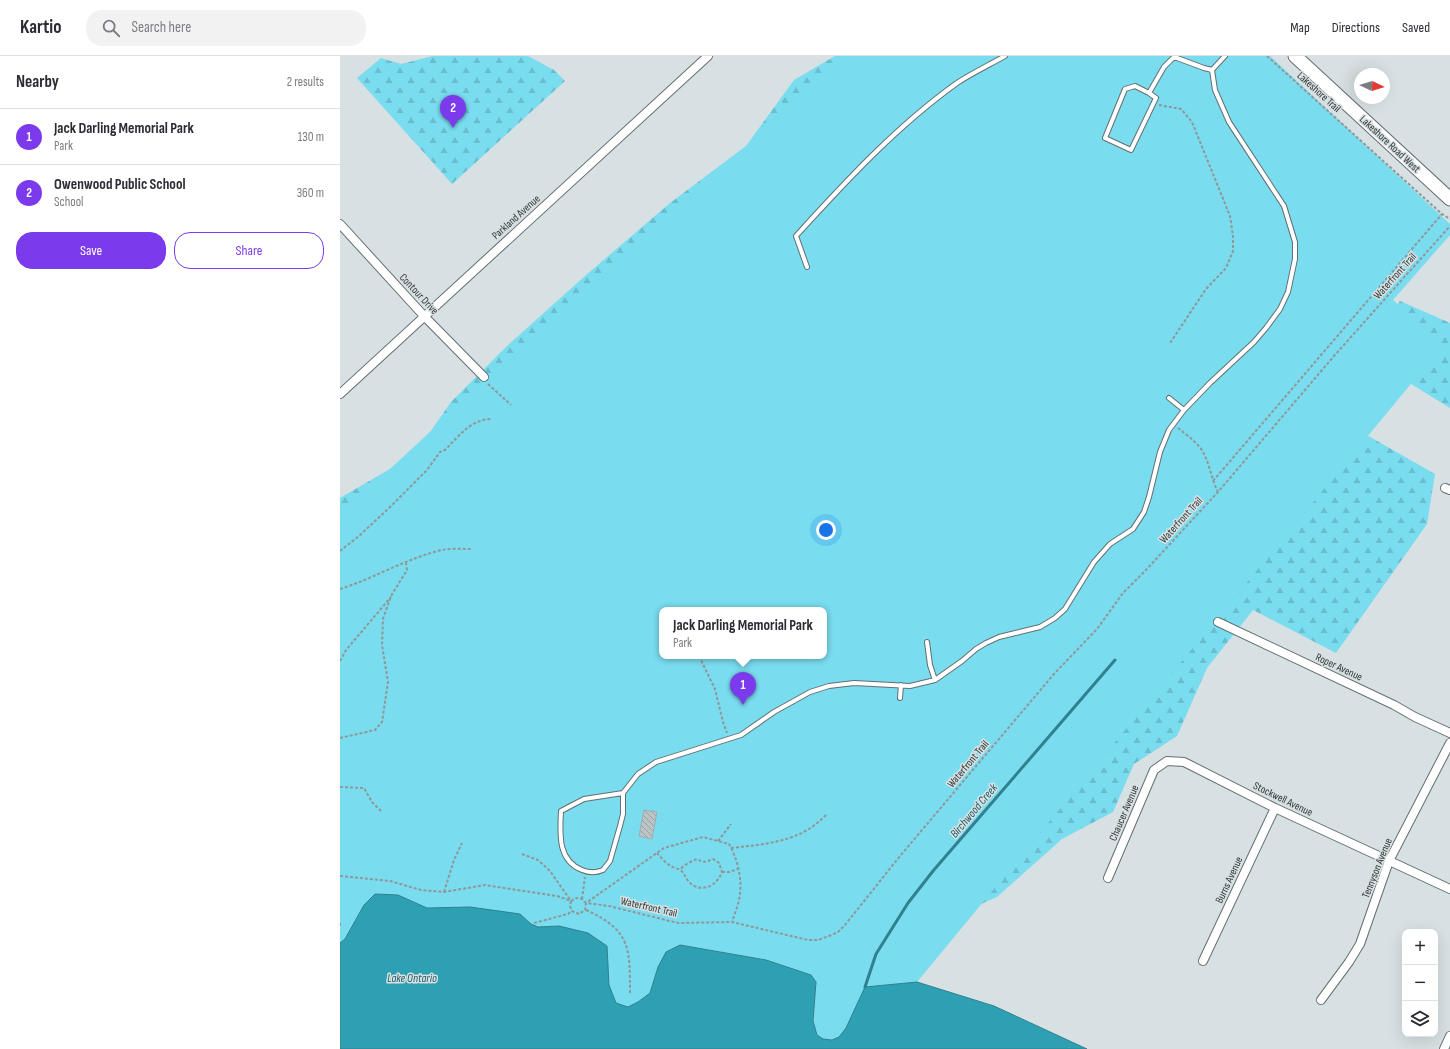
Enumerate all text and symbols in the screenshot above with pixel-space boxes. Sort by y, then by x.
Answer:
search box [86,10,366,46]
text: Kartio [20,16,62,39]
icon: search [100,17,122,39]
text: Search here [132,18,191,37]
text: Map [1290,19,1310,36]
text: Directions [1332,19,1380,36]
text: Saved [1402,19,1430,36]
north arrow [1354,68,1390,104]
street label: Lakeshore Trail [1295,69,1343,115]
text: Nearby [16,72,59,92]
text: 2 results [287,74,324,90]
pin: 2 [440,95,466,128]
street label: Lakeshore Road West [1357,113,1423,176]
text: Jack Darling Memorial Park [54,119,194,138]
text: 1 [26,129,32,145]
text: 130 m [298,129,324,145]
text: Park [54,138,73,154]
text: Owenwood Public School [54,175,185,194]
text: 2 [26,185,32,201]
text: 360 m [297,185,324,201]
street label: Parkland Avenue [489,192,543,242]
text: School [54,194,84,210]
button: Save [16,232,166,269]
button: Share [174,232,324,269]
street label: Waterfront Trail [1371,250,1419,302]
street label: Contour Drive [397,271,441,317]
street label: Waterfront Trail [1157,494,1205,546]
your location [816,520,836,540]
popup [659,607,827,659]
text: Jack Darling Memorial Park [673,616,813,635]
text: Park [673,635,692,651]
street label: Roper Avenue [1313,650,1365,684]
pin: 1 [730,672,756,705]
street label: Waterfront Trail [944,738,992,790]
street label: Stockwell Avenue [1251,779,1315,819]
water label: Birchwood Creek [947,780,1001,841]
street label: Chaucer Avenue [1106,783,1142,843]
street label: Tennyson Avenue [1359,836,1395,900]
street label: Burns Avenue [1213,855,1245,905]
street label: Waterfront Trail [619,894,679,920]
map controls [1402,929,1438,1037]
button: + [1402,929,1438,965]
button: − [1402,965,1438,1001]
water label: Lake Ontario [387,971,437,986]
button: layers [1402,1001,1438,1037]

